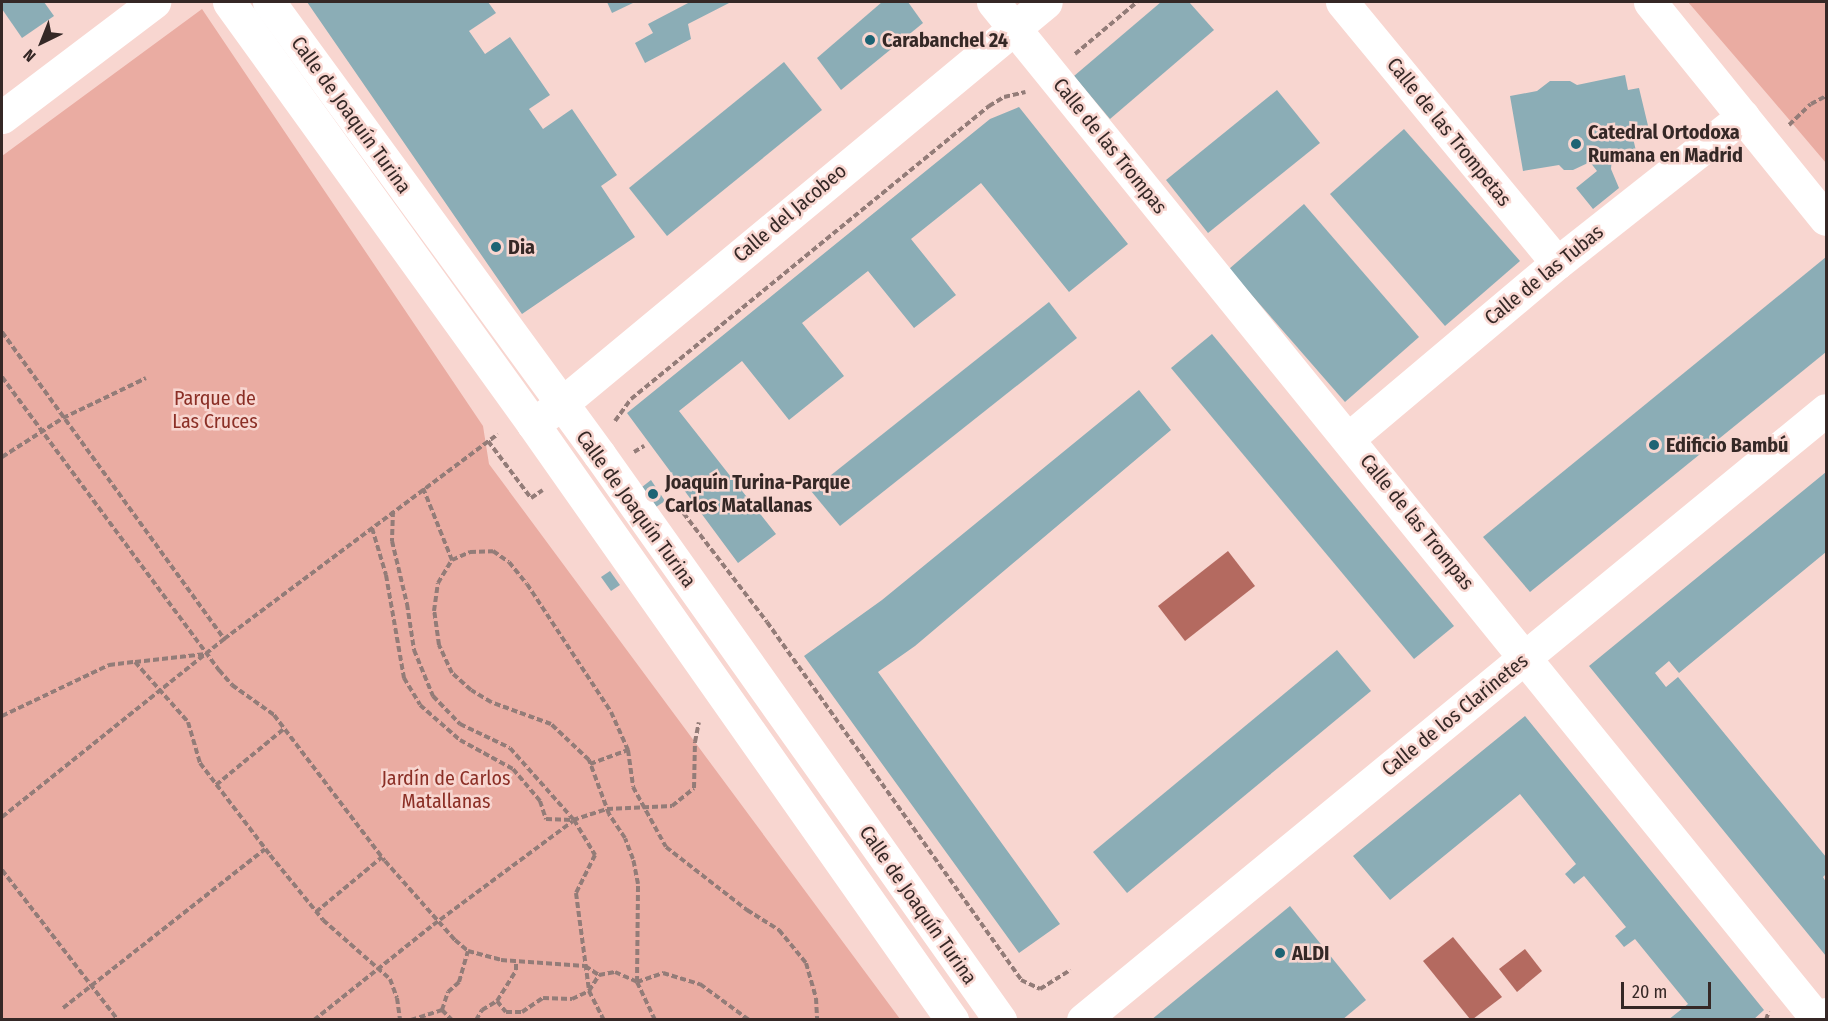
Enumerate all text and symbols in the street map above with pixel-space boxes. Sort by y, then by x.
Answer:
north arrow [12,12,72,72]
place label: Carabanchel 24 [882,28,1008,52]
street label: Calle de Joaquín Turina [286,32,416,198]
marker: Carabanchel 24 [863,33,877,47]
text: N [19,45,39,66]
street label: Calle de las Trompetas [1382,53,1516,211]
street label: Calle de las Trompas [1048,73,1172,219]
place label: Catedral Ortodoxa Rumana en Madrid [1588,120,1743,167]
marker: Catedral Ortodoxa Rumana en Madrid [1569,137,1583,151]
street label: Calle del Jacobeo [729,159,851,267]
street label: Calle de las Tubas [1480,220,1608,330]
place label: Dia [508,235,535,259]
marker: Dia [489,240,503,254]
park label: Parque de Las Cruces [172,386,258,433]
street label: Calle de Joaquín Turina [571,426,701,592]
place label: Edificio Bambú [1666,433,1788,457]
marker: Edificio Bambú [1647,438,1661,452]
street label: Calle de las Trompas [1355,449,1479,595]
place label: Joaquín Turina-Parque Carlos Matallanas [665,470,850,517]
marker: Joaquín Turina-Parque Carlos Matallanas [646,487,660,501]
street label: Calle de los Clarinetes [1377,649,1533,781]
park label: Jardín de Carlos Matallanas [381,767,511,814]
street label: Calle de Joaquín Turina [854,821,982,989]
place label: ALDI [1292,941,1329,965]
marker: ALDI [1273,946,1287,960]
scale bar [1624,970,1714,1008]
text: 20 m [1632,981,1667,1003]

